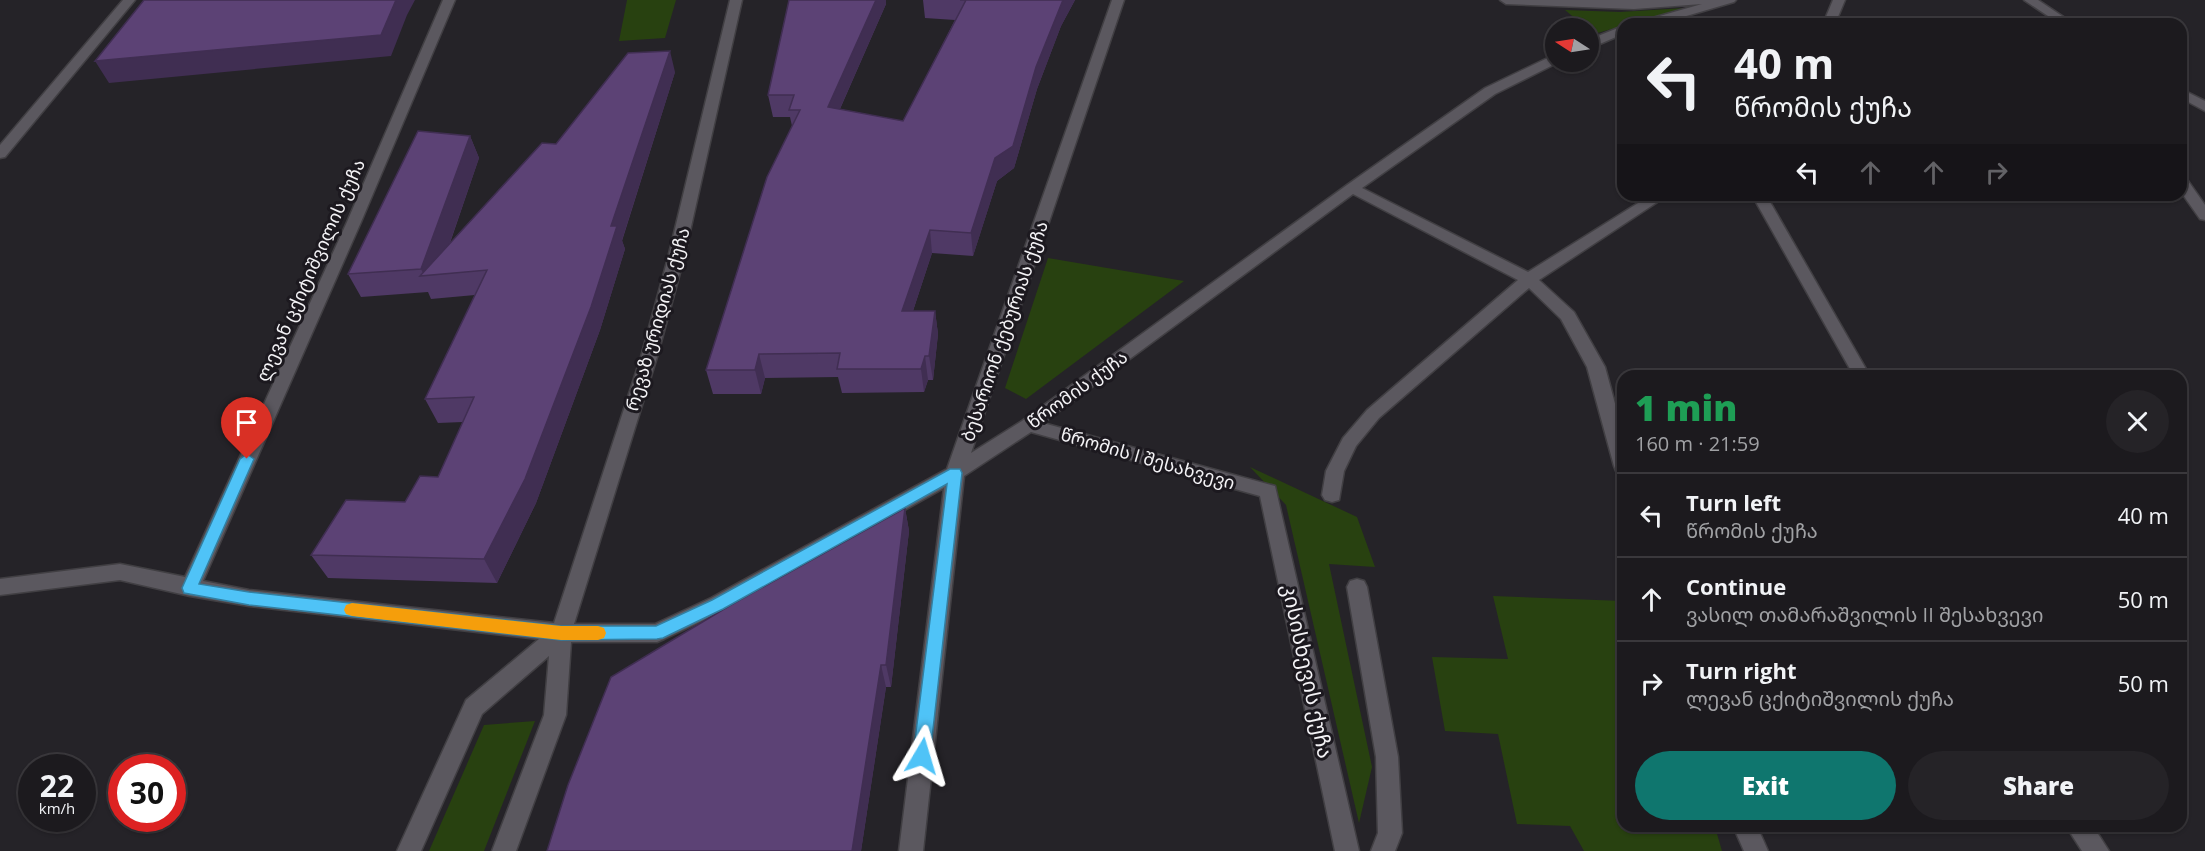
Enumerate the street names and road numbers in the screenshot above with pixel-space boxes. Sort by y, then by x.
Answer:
street label: ლევან ცქიტიშვილის ქუჩა [250,155,370,385]
street label: ბესარიონ ქებურიას ქუჩა [955,218,1053,444]
street label: რევაზ ურიდიას ქუჩა [619,225,695,413]
street label: წრომის ქუჩა [1022,344,1132,434]
street label: წრომის I შესახვევი [1058,422,1238,494]
street label: კისისხევის ქუჩა [1276,581,1340,761]

